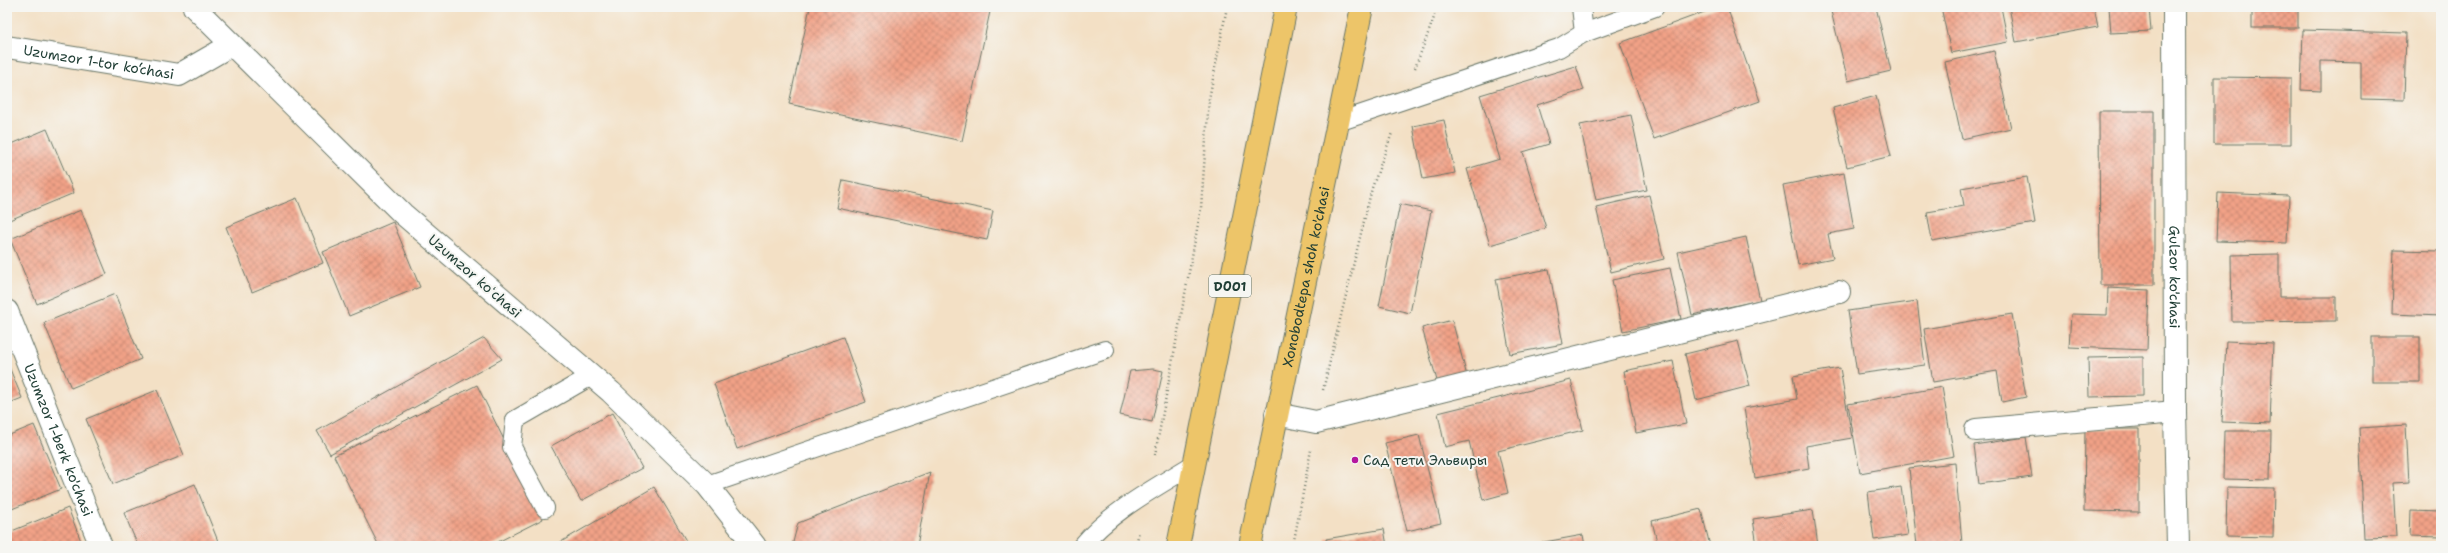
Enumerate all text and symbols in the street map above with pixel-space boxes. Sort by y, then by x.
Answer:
street label: Uzumzor 1-tor ko‘chasi [22,41,176,83]
street label: Xonobodtepa shoh ko'chasi [1278,185,1333,369]
street label: Gulzor ko'chasi [2166,225,2184,329]
street label: Uzumzor koʻchasi [424,230,526,322]
road number: D001 [1209,275,1251,297]
street label: Uzumzor 1-berk ko'chasi [20,361,97,519]
place label: Сад тети Эльвиры [1363,451,1487,469]
marker: Сад тети Эльвиры [1350,455,1360,465]

